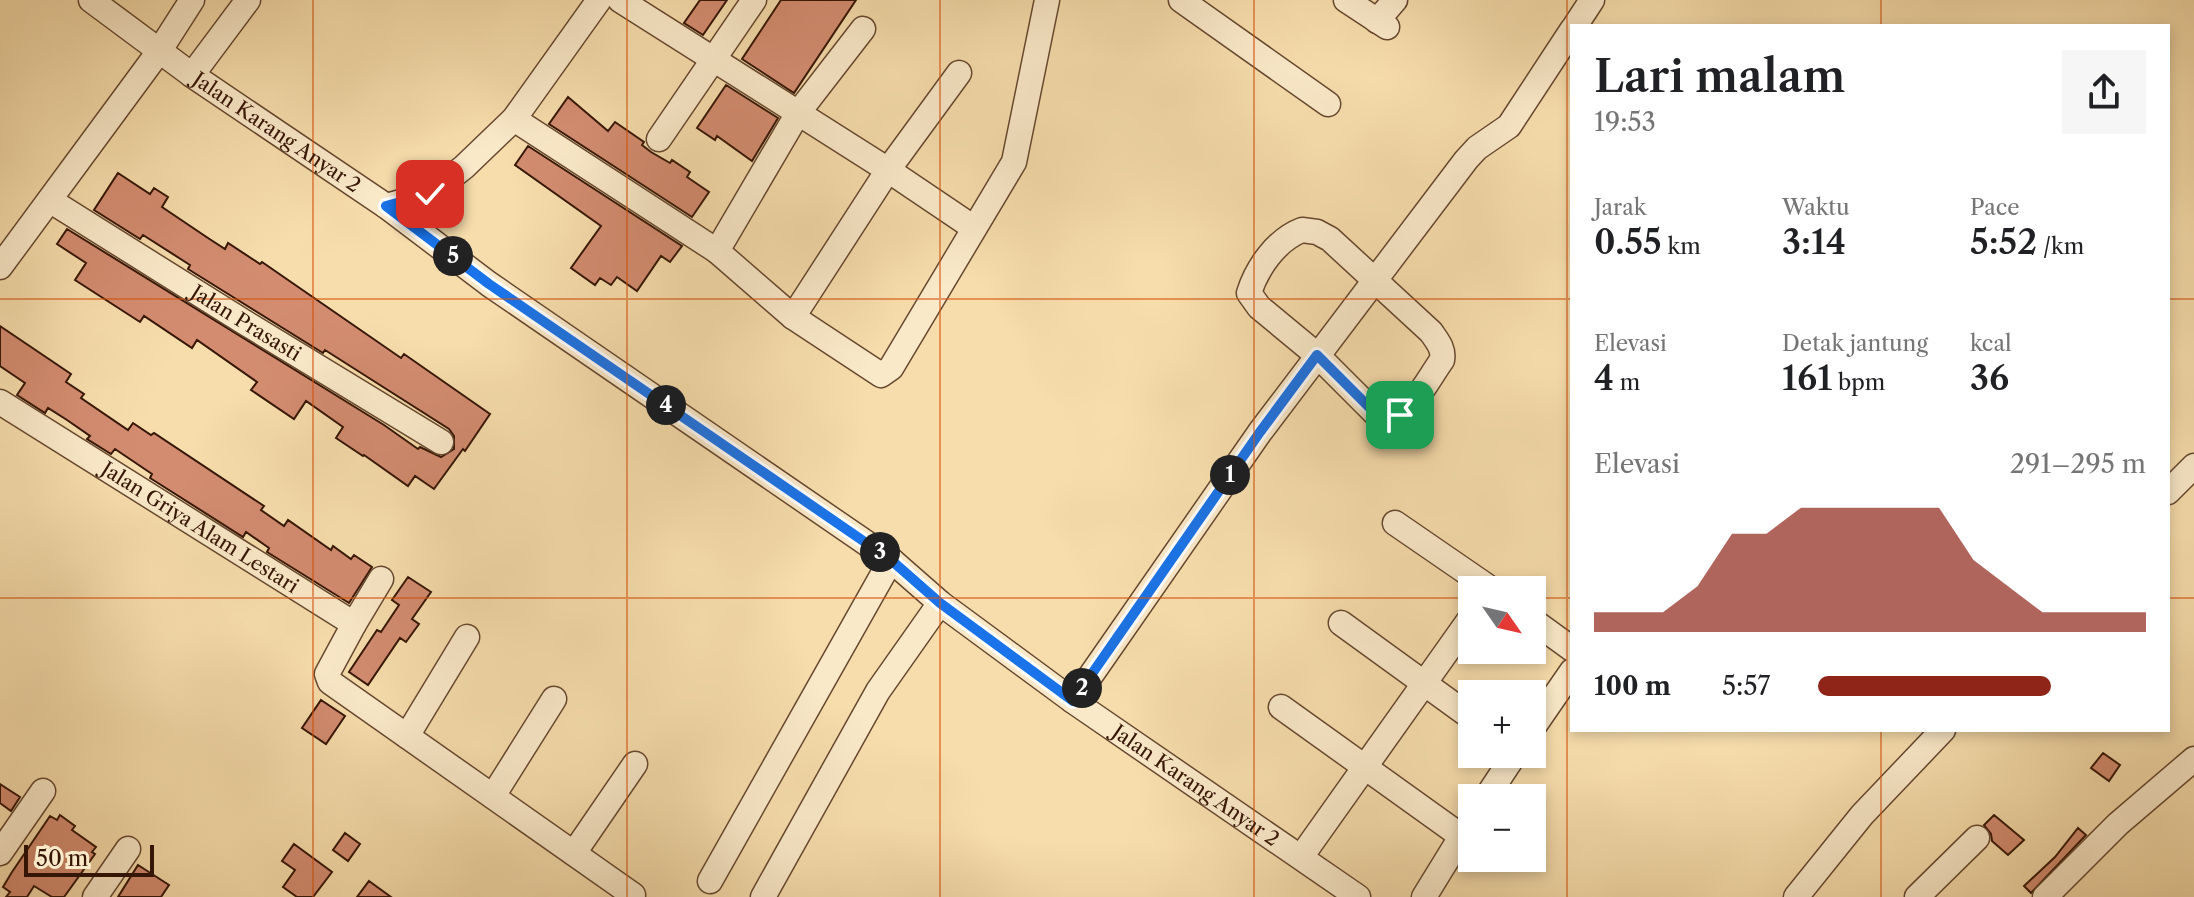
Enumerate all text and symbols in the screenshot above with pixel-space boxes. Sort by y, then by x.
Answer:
text: Lari malam [1594,49,1845,103]
button: share [2062,50,2146,134]
street label: Jalan Karang Anyar 2 [186,65,365,197]
text: 19:53 [1594,106,1656,138]
pin [396,160,464,228]
icon: check [408,172,452,216]
text: Jarak [1594,194,1647,221]
text: Waktu [1782,194,1850,221]
text: Pace [1970,194,2020,221]
text: 0.55 [1594,221,1662,263]
text: 3:14 [1782,221,1846,263]
text: 5:52 [1970,221,2037,263]
text: km [1662,233,1701,260]
text: /km [2037,233,2084,260]
pin: 5 [433,236,473,276]
text: 5 [447,242,459,269]
street label: Jalan Prasasti [184,278,305,366]
text: Elevasi [1594,330,1667,357]
text: Detak jantung [1782,330,1928,357]
text: kcal [1970,330,2012,357]
text: 4 [1594,357,1614,399]
text: 161 [1782,357,1832,399]
text: 36 [1970,357,2009,399]
text: m [1614,369,1640,396]
text: bpm [1832,369,1885,396]
pin [1366,381,1434,449]
pin: 4 [646,385,686,425]
text: 4 [659,391,673,418]
icon: arrive [1378,393,1422,437]
text: Elevasi [1594,448,1680,480]
text: 291–295 m [2010,448,2146,480]
street label: Jalan Griya Alam Lestari [94,455,303,598]
pin: 1 [1210,455,1250,495]
text: 1 [1225,461,1235,488]
pin: 3 [860,532,900,572]
text: 3 [874,538,886,565]
north arrow [1458,576,1546,664]
map controls [1458,576,1546,872]
pin: 2 [1062,668,1102,708]
text: 100 m [1594,670,1671,702]
text: 5:57 [1722,670,1770,702]
text: 2 [1076,674,1089,701]
button: + [1458,680,1546,768]
street label: Jalan Karang Anyar 2 [1105,718,1284,851]
button: − [1458,784,1546,872]
scale bar [24,841,154,877]
text: 50 m [36,845,88,872]

